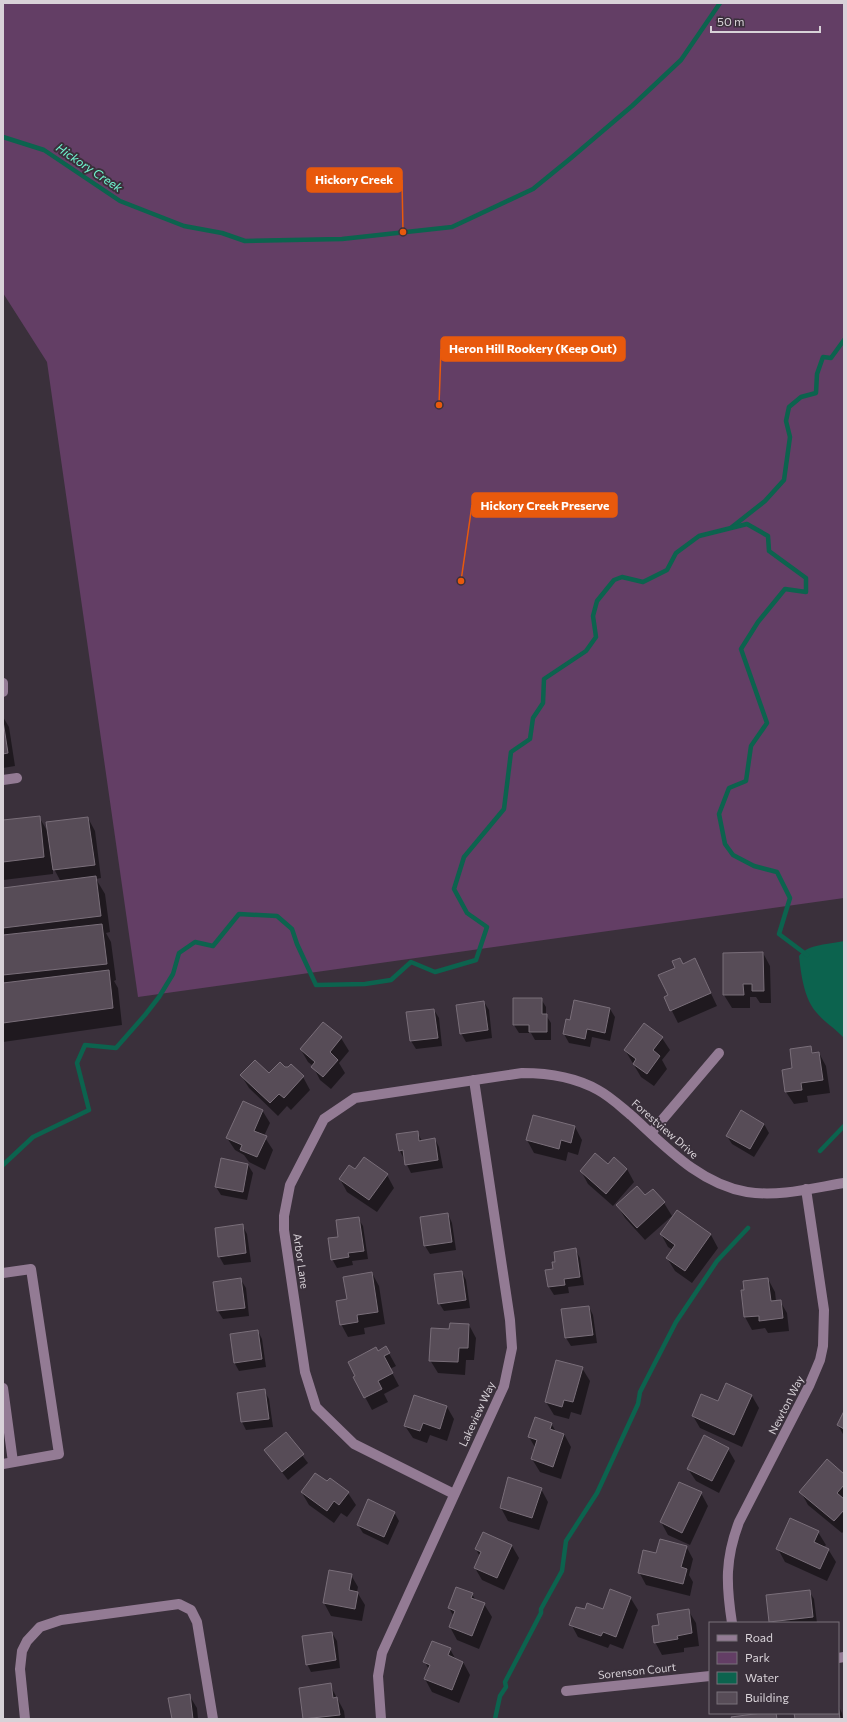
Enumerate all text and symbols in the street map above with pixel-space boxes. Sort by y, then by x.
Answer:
scale bar [711,8,820,34]
text: 50 m [717,14,745,28]
water label: Hickory Creek [54,140,126,195]
callout: Hickory Creek [307,168,402,192]
text: Hickory Creek [315,172,393,186]
callout: Heron Hill Rookery (Keep Out) [441,337,625,361]
text: Heron Hill Rookery (Keep Out) [449,341,617,355]
callout: Hickory Creek Preserve [472,493,617,517]
text: Hickory Creek Preserve [481,498,609,512]
street label: Forestview Drive [629,1096,701,1161]
street label: Arbor Lane [291,1232,312,1290]
street label: Newton Way [765,1373,806,1436]
street label: Lakeview Way [456,1379,497,1448]
legend [709,1622,839,1714]
text: Road [745,1630,773,1644]
text: Park [745,1650,771,1664]
street label: Sorenson Court [597,1660,677,1681]
text: Water [745,1670,779,1684]
text: Building [745,1690,789,1704]

